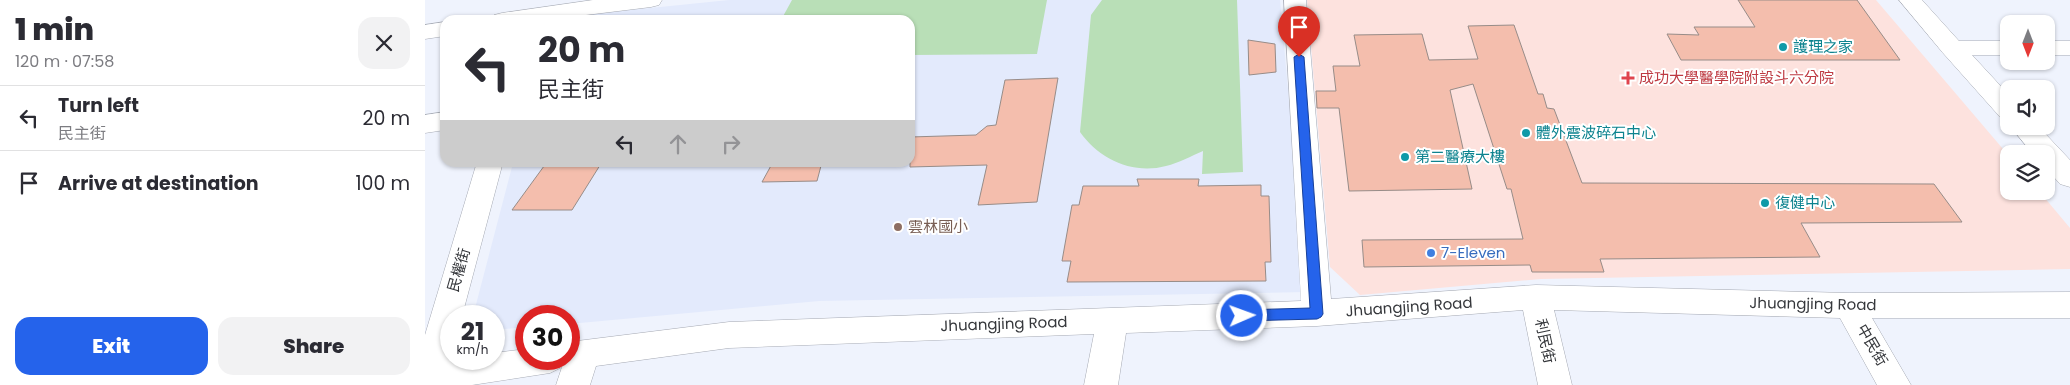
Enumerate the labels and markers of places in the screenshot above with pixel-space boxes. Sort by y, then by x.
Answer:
pin [1278,6,1320,57]
place label: 護理之家 [1793,36,1853,57]
marker: 護理之家 [1777,41,1789,53]
place label: 成功大學醫學院附設斗六分院 [1639,67,1834,88]
marker: 成功大學醫學院附設斗六分院 [1621,71,1635,85]
place label: 體外震波碎石中心 [1536,122,1656,143]
marker: 體外震波碎石中心 [1520,127,1532,139]
place label: 第二醫療大樓 [1415,146,1505,167]
marker: 第二醫療大樓 [1399,151,1411,163]
place label: 復健中心 [1775,192,1835,213]
marker: 復健中心 [1759,197,1771,209]
place label: 雲林國小 [908,216,968,237]
marker: 雲林國小 [892,221,904,233]
place label: 7-Eleven [1441,242,1505,263]
marker: 7-Eleven [1425,247,1437,259]

